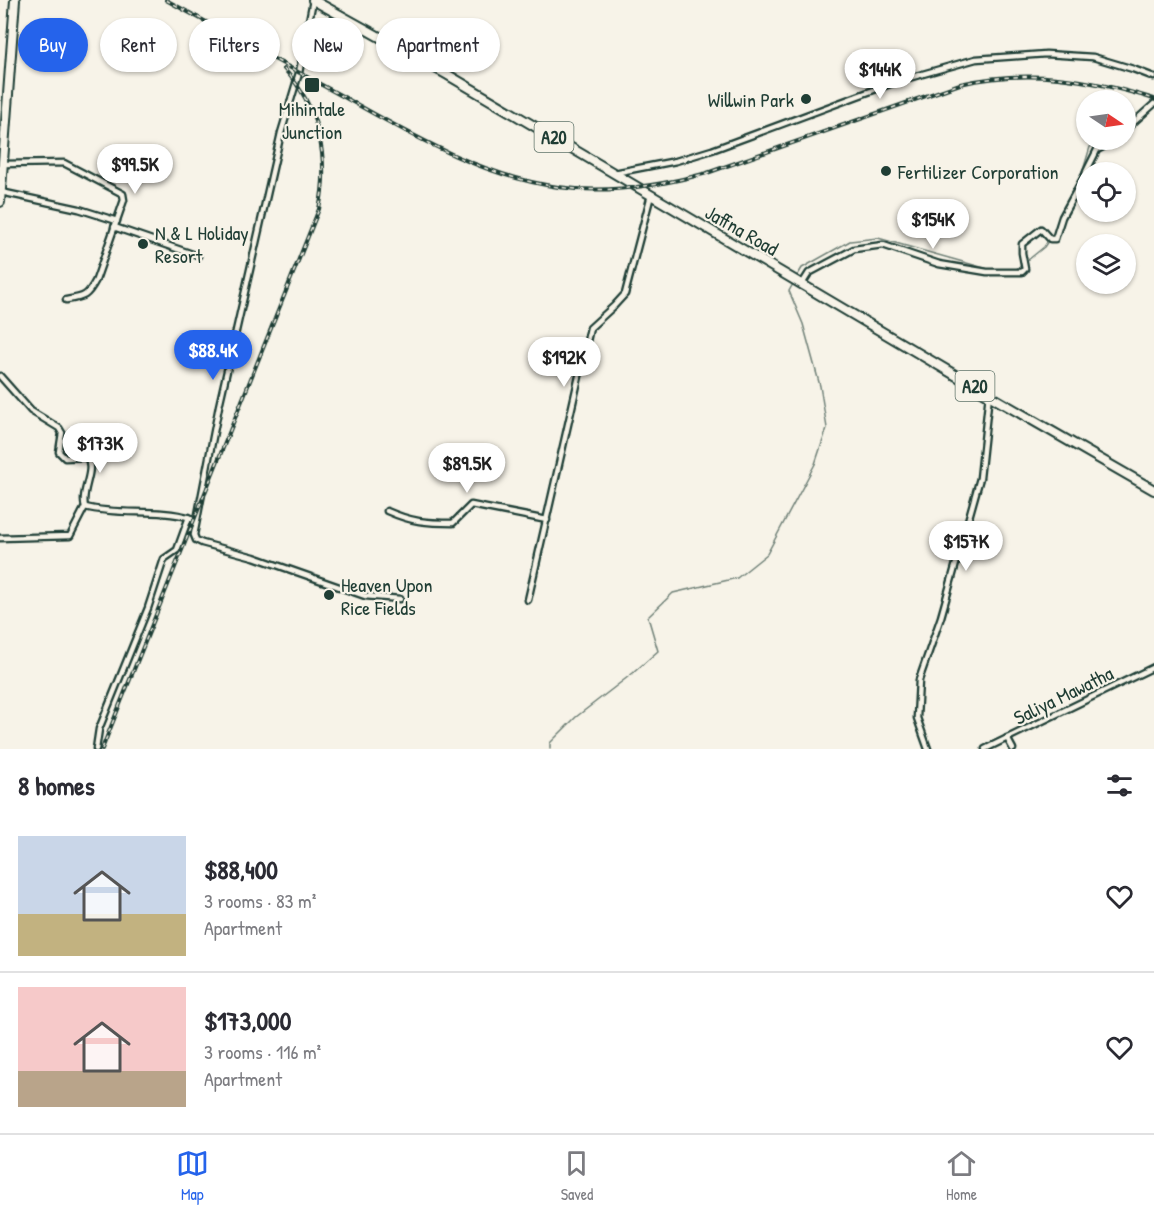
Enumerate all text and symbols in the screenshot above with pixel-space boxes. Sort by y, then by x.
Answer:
chip: Buy [18,18,88,72]
chip: Rent [100,18,177,72]
chip: Filters [189,18,280,72]
chip: New [292,18,364,72]
chip: Apartment [376,18,500,72]
pin: $144K [838,49,922,100]
text: $144K [859,55,901,82]
marker: Mihintale Junction [303,76,321,94]
place label: Willwin Park [708,86,794,113]
north arrow [1076,90,1136,150]
map controls [1076,90,1136,294]
marker: Willwin Park [799,92,813,106]
place label: Mihintale Junction [279,95,345,145]
road number: A20 [534,122,574,152]
pin: $99.5K [86,144,184,195]
text: $99.5K [111,150,159,177]
place label: Fertilizer Corporation [897,158,1058,185]
button: locate [1076,162,1136,222]
marker: Fertilizer Corporation [879,164,893,178]
street label: Jaffna Road [701,198,784,262]
pin: $154K [891,199,975,250]
text: $154K [911,205,955,232]
place label: N & L Holiday Resort [155,219,249,269]
button: layers [1076,234,1136,294]
marker: N & L Holiday Resort [136,237,150,251]
pin: $88.4K [164,330,262,381]
text: $88.4K [188,336,238,363]
pin: $192K [522,337,606,388]
text: $192K [542,343,586,370]
road number: A20 [956,371,994,401]
pin: $173K [58,423,142,474]
text: $173K [77,429,123,456]
pin: $89.5K [418,443,516,494]
text: $89.5K [442,449,492,476]
pin: $157K [924,521,1008,572]
text: $157K [943,527,989,554]
place label: Heaven Upon Rice Fields [341,571,432,621]
marker: Heaven Upon Rice Fields [322,588,336,602]
street label: Saliya Mawatha [1009,659,1117,731]
text: 8 homes [18,768,95,803]
icon: filters [1103,769,1136,802]
text: $88,400 [204,852,278,887]
icon: home [66,860,138,932]
icon: heart [1103,880,1136,913]
text: 3 rooms · 83 m² [204,887,316,914]
text: Apartment [204,914,282,941]
text: $173,000 [204,1003,291,1038]
icon: home [66,1011,138,1083]
icon: heart [1103,1031,1136,1064]
text: 3 rooms · 116 m² [204,1038,321,1065]
text: Apartment [204,1065,282,1092]
tab: Map [176,1147,209,1205]
tab: Saved [560,1147,593,1205]
tab: Home [945,1147,978,1205]

